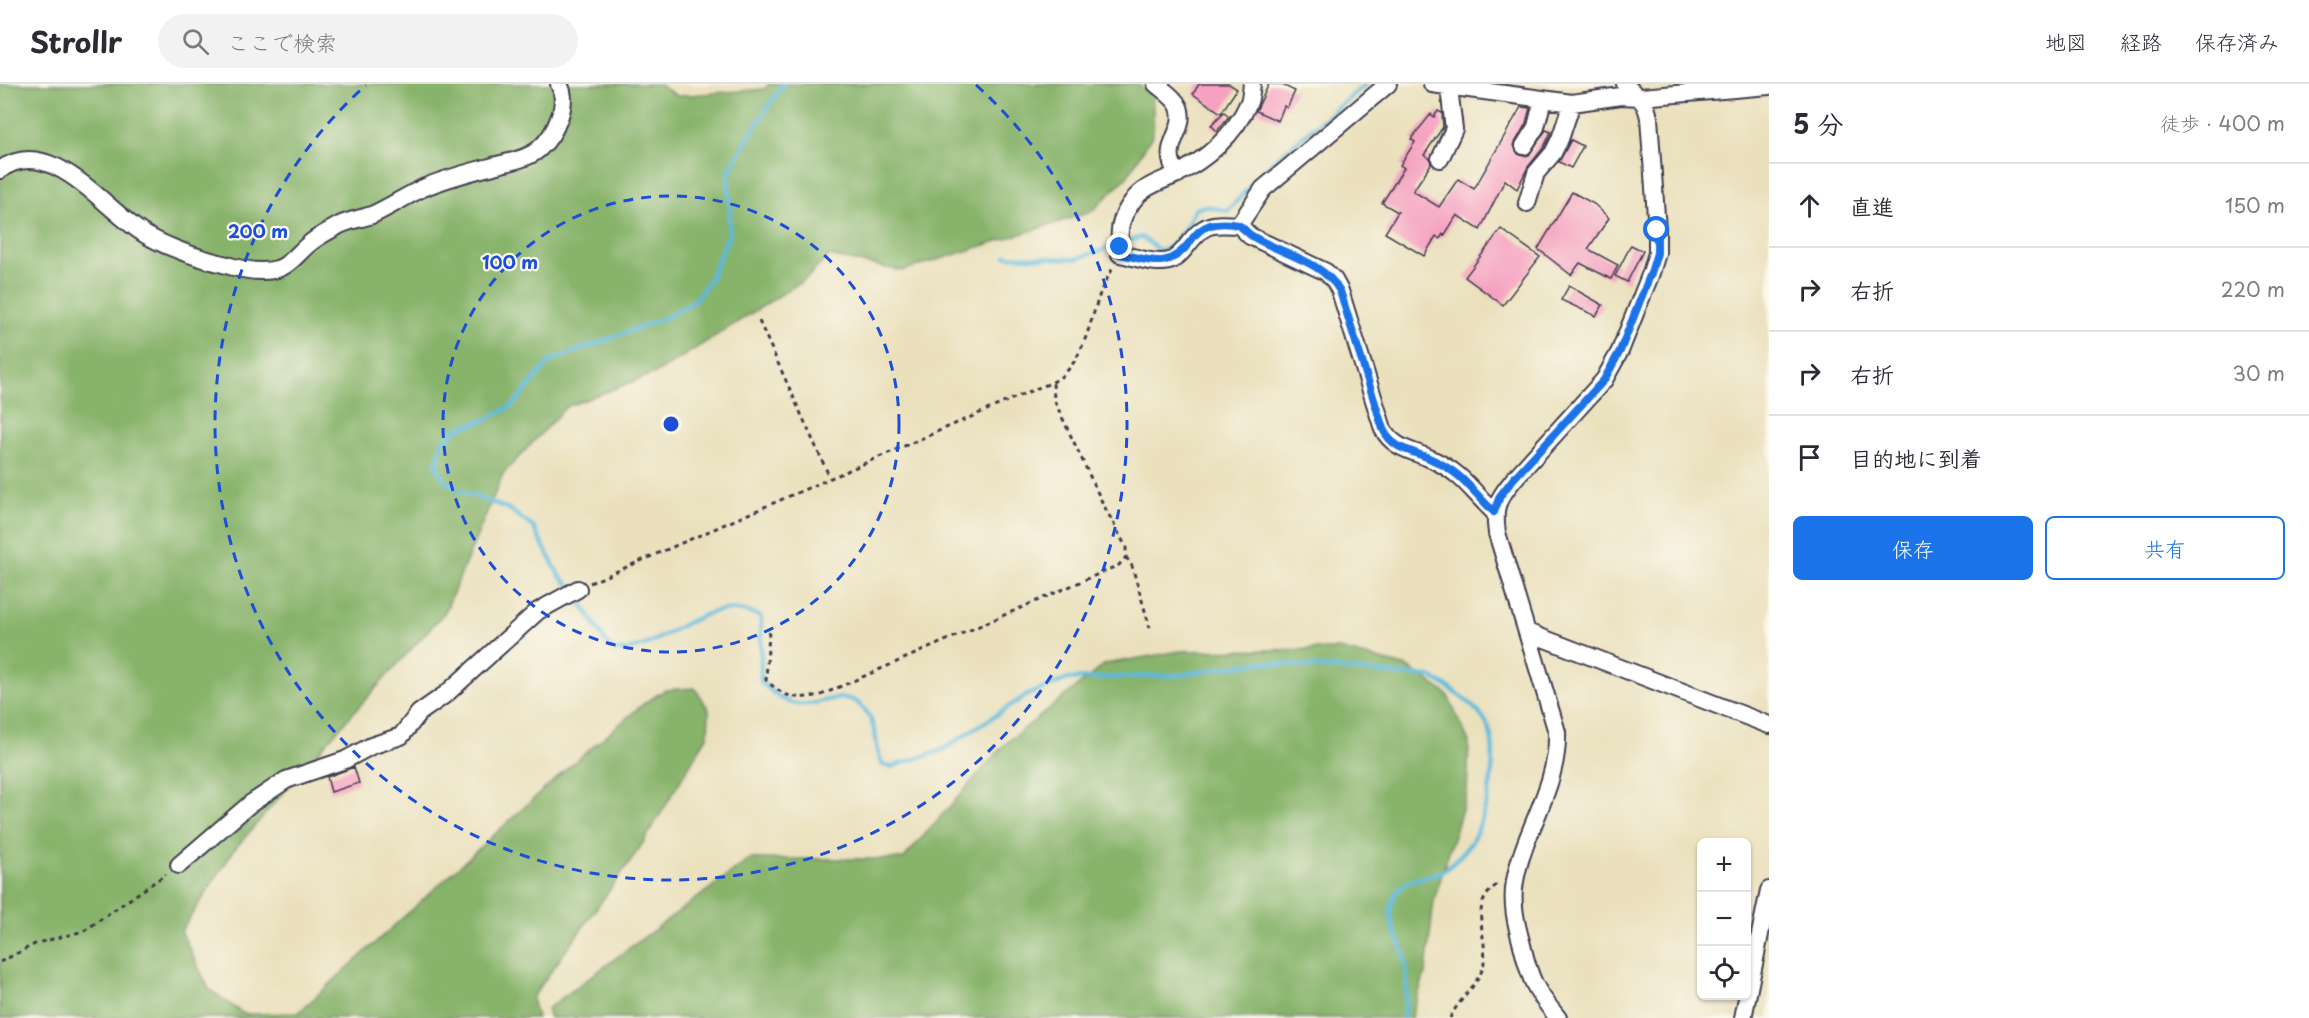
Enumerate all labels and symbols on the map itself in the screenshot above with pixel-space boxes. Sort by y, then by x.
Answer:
route start [1643,216,1669,242]
text: 200 m [228,217,288,244]
route end [1106,233,1132,259]
text: 100 m [482,248,538,275]
centre of rings [661,414,681,434]

